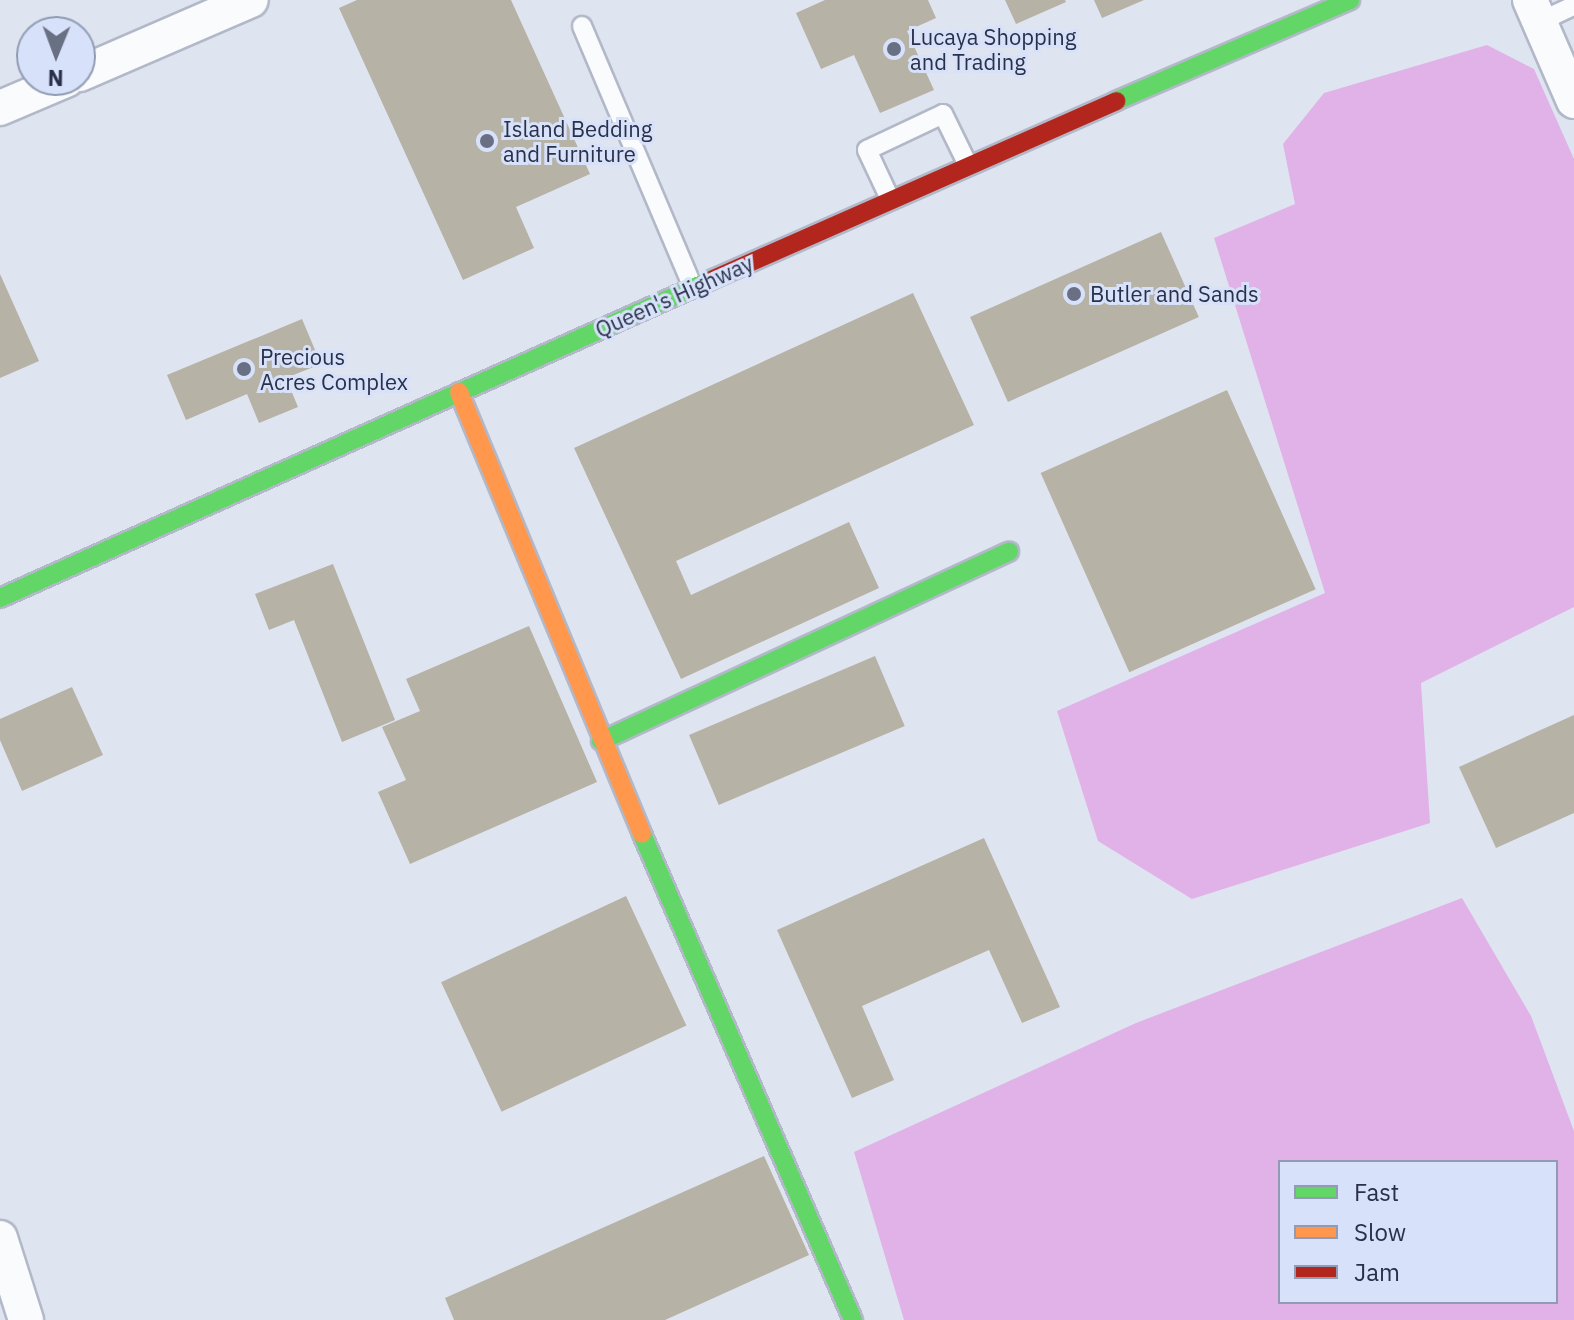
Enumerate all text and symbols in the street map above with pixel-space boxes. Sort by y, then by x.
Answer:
north arrow [16,16,96,96]
place label: Lucaya Shopping and Trading [910,23,1076,74]
marker: Lucaya Shopping and Trading [885,40,903,58]
text: N [47,64,64,93]
place label: Island Bedding and Furniture [503,115,652,166]
marker: Island Bedding and Furniture [478,132,496,150]
street label: Queen's Highway [591,249,757,343]
place label: Butler and Sands [1090,281,1259,307]
marker: Butler and Sands [1065,285,1083,303]
place label: Precious Acres Complex [260,343,408,394]
marker: Precious Acres Complex [235,360,253,378]
legend [1278,1160,1558,1304]
text: Fast [1354,1176,1399,1208]
text: Slow [1354,1216,1406,1248]
text: Jam [1354,1256,1400,1288]

